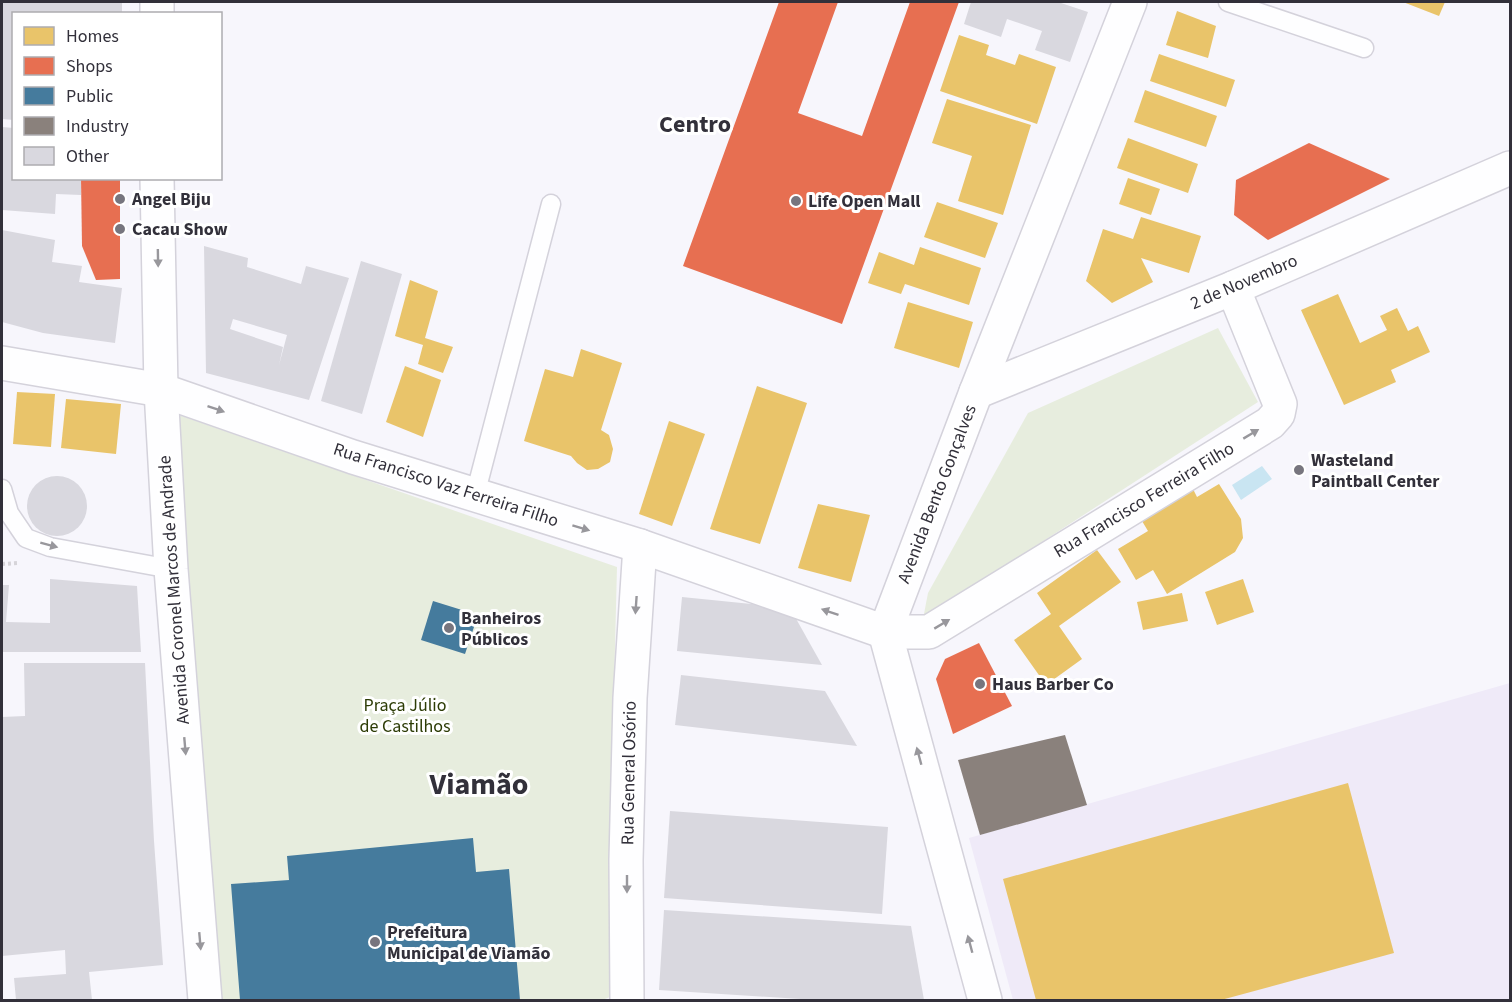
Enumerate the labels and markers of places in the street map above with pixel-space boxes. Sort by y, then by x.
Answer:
place label: Angel Biju [131,187,211,212]
place label: Life Open Mall [808,189,921,214]
marker: Angel Biju [113,192,127,206]
marker: Life Open Mall [789,194,803,208]
place label: Cacau Show [132,217,228,242]
marker: Cacau Show [113,222,127,236]
place label: Wasteland Paintball Center [1311,448,1440,494]
marker: Wasteland Paintball Center [1292,463,1306,477]
place label: Banheiros Públicos [461,606,541,652]
marker: Banheiros Públicos [442,621,456,635]
place label: Haus Barber Co [992,672,1114,697]
marker: Haus Barber Co [973,677,987,691]
place label: Prefeitura Municipal de Viamão [387,920,551,966]
marker: Prefeitura Municipal de Viamão [368,935,382,949]

